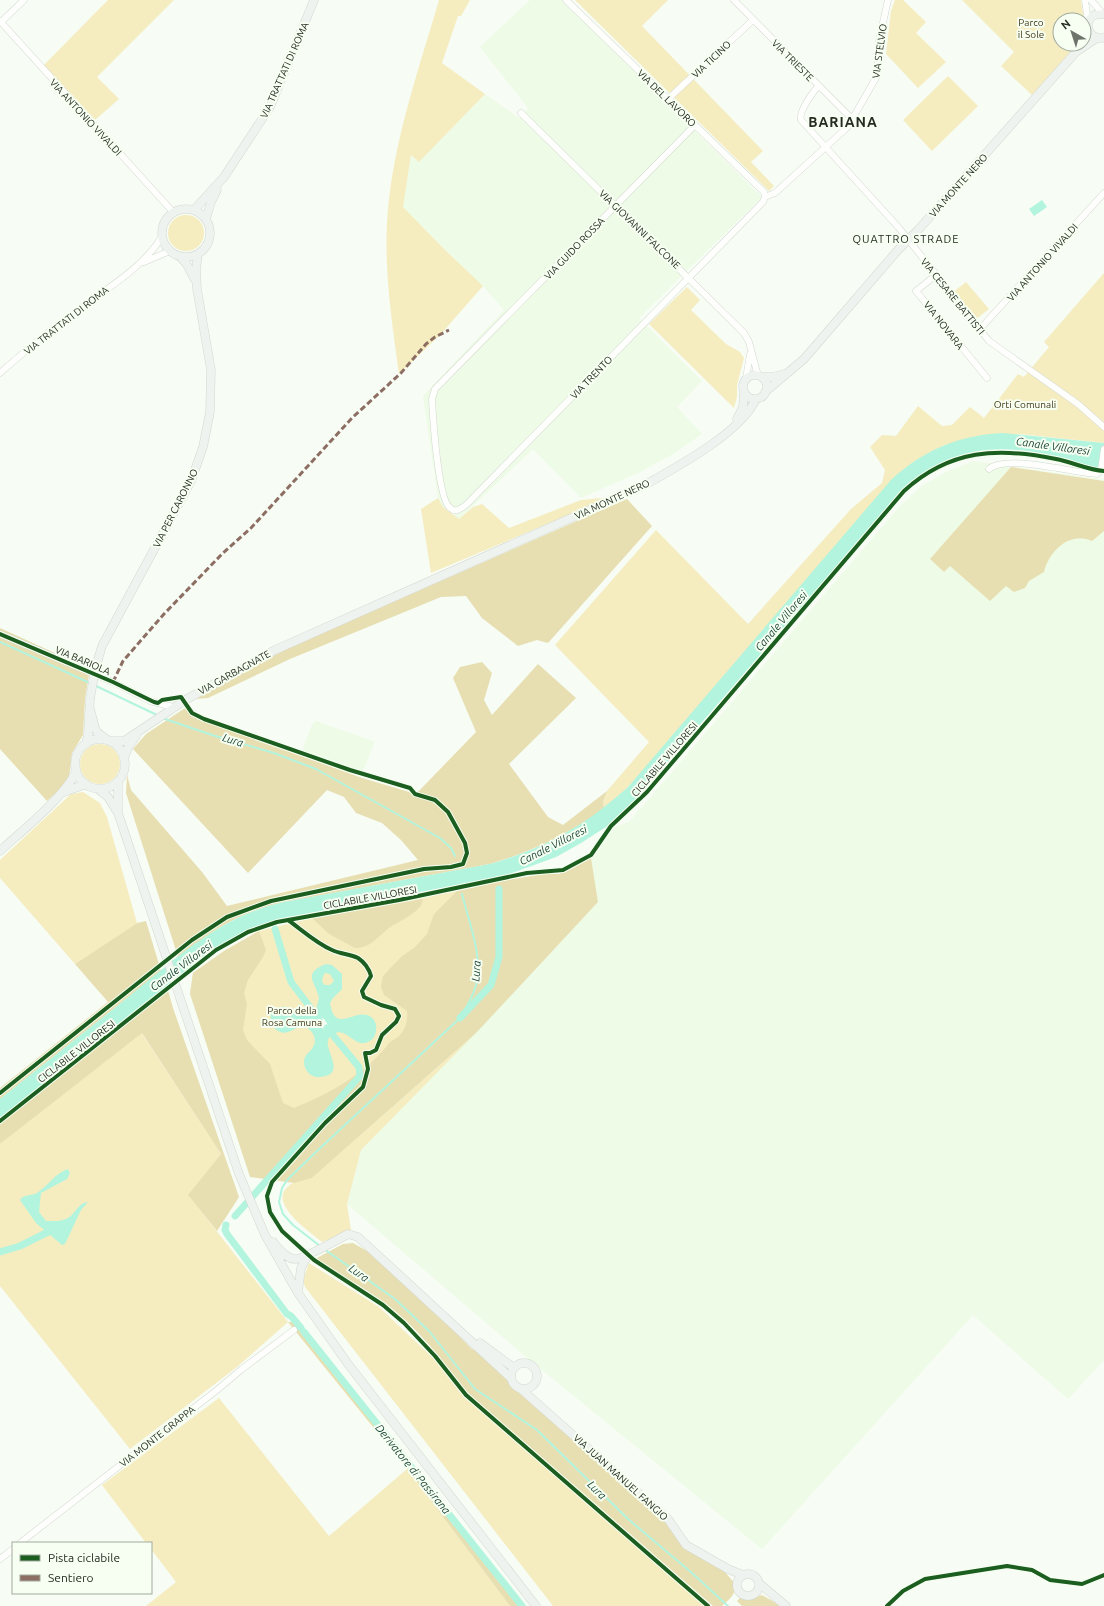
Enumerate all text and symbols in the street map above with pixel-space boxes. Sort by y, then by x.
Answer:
north arrow [1052,12,1092,52]
park label: Parco il Sole [1018,17,1044,40]
text: N [1059,17,1073,31]
street label: VIA TRATTATI DI ROMA [258,20,311,120]
street label: VIA STELVIO [870,23,889,79]
street label: VIA TRIESTE [770,37,816,84]
street label: VIA TICINO [690,38,733,80]
street label: VIA DEL LAVORO [635,68,698,129]
street label: VIA ANTONIO VIVALDI [47,77,124,158]
district label: BARIANA [808,114,878,130]
street label: VIA MONTE NERO [927,151,990,219]
street label: VIA GIOVANNI FALCONE [597,188,683,271]
street label: VIA GUIDO ROSSA [542,215,607,282]
street label: VIA ANTONIO VIVALDI [1005,221,1080,303]
district label: QUATTRO STRADE [852,233,960,245]
street label: VIA CESARE BATTISTI [918,256,987,337]
street label: VIA TRATTATI DI ROMA [22,284,111,357]
street label: VIA NOVARA [921,299,966,352]
street label: VIA TRENTO [568,353,615,401]
park label: Orti Comunali [994,399,1056,410]
water label: Canale Villoresi [1015,435,1092,457]
street label: VIA PER CARONNO [151,467,200,549]
street label: VIA MONTE NERO [573,477,652,522]
water label: Canale Villoresi [752,588,810,653]
street label: VIA BARIOLA [54,644,113,677]
street label: VIA GARBAGNATE [196,648,273,697]
street label: CICLABILE VILLORESI [629,720,700,799]
water label: Lura [221,731,245,749]
water label: Canale Villoresi [517,822,590,867]
street label: CICLABILE VILLORESI [322,884,418,911]
water label: Canale Villoresi [148,938,215,993]
water label: Lura [469,960,483,982]
park label: Parco della Rosa Camuna [262,1005,322,1028]
street label: CICLABILE VILLORESI [36,1018,117,1085]
water label: Lura [347,1262,371,1284]
street label: VIA MONTE GRAPPA [117,1403,198,1469]
water label: Derivatore di Passirana [373,1422,453,1516]
street label: VIA JUAN MANUEL FANGIO [571,1432,670,1523]
water label: Lura [585,1478,609,1502]
legend [12,1542,152,1594]
text: Pista ciclabile [48,1551,120,1564]
text: Sentiero [48,1571,94,1584]

